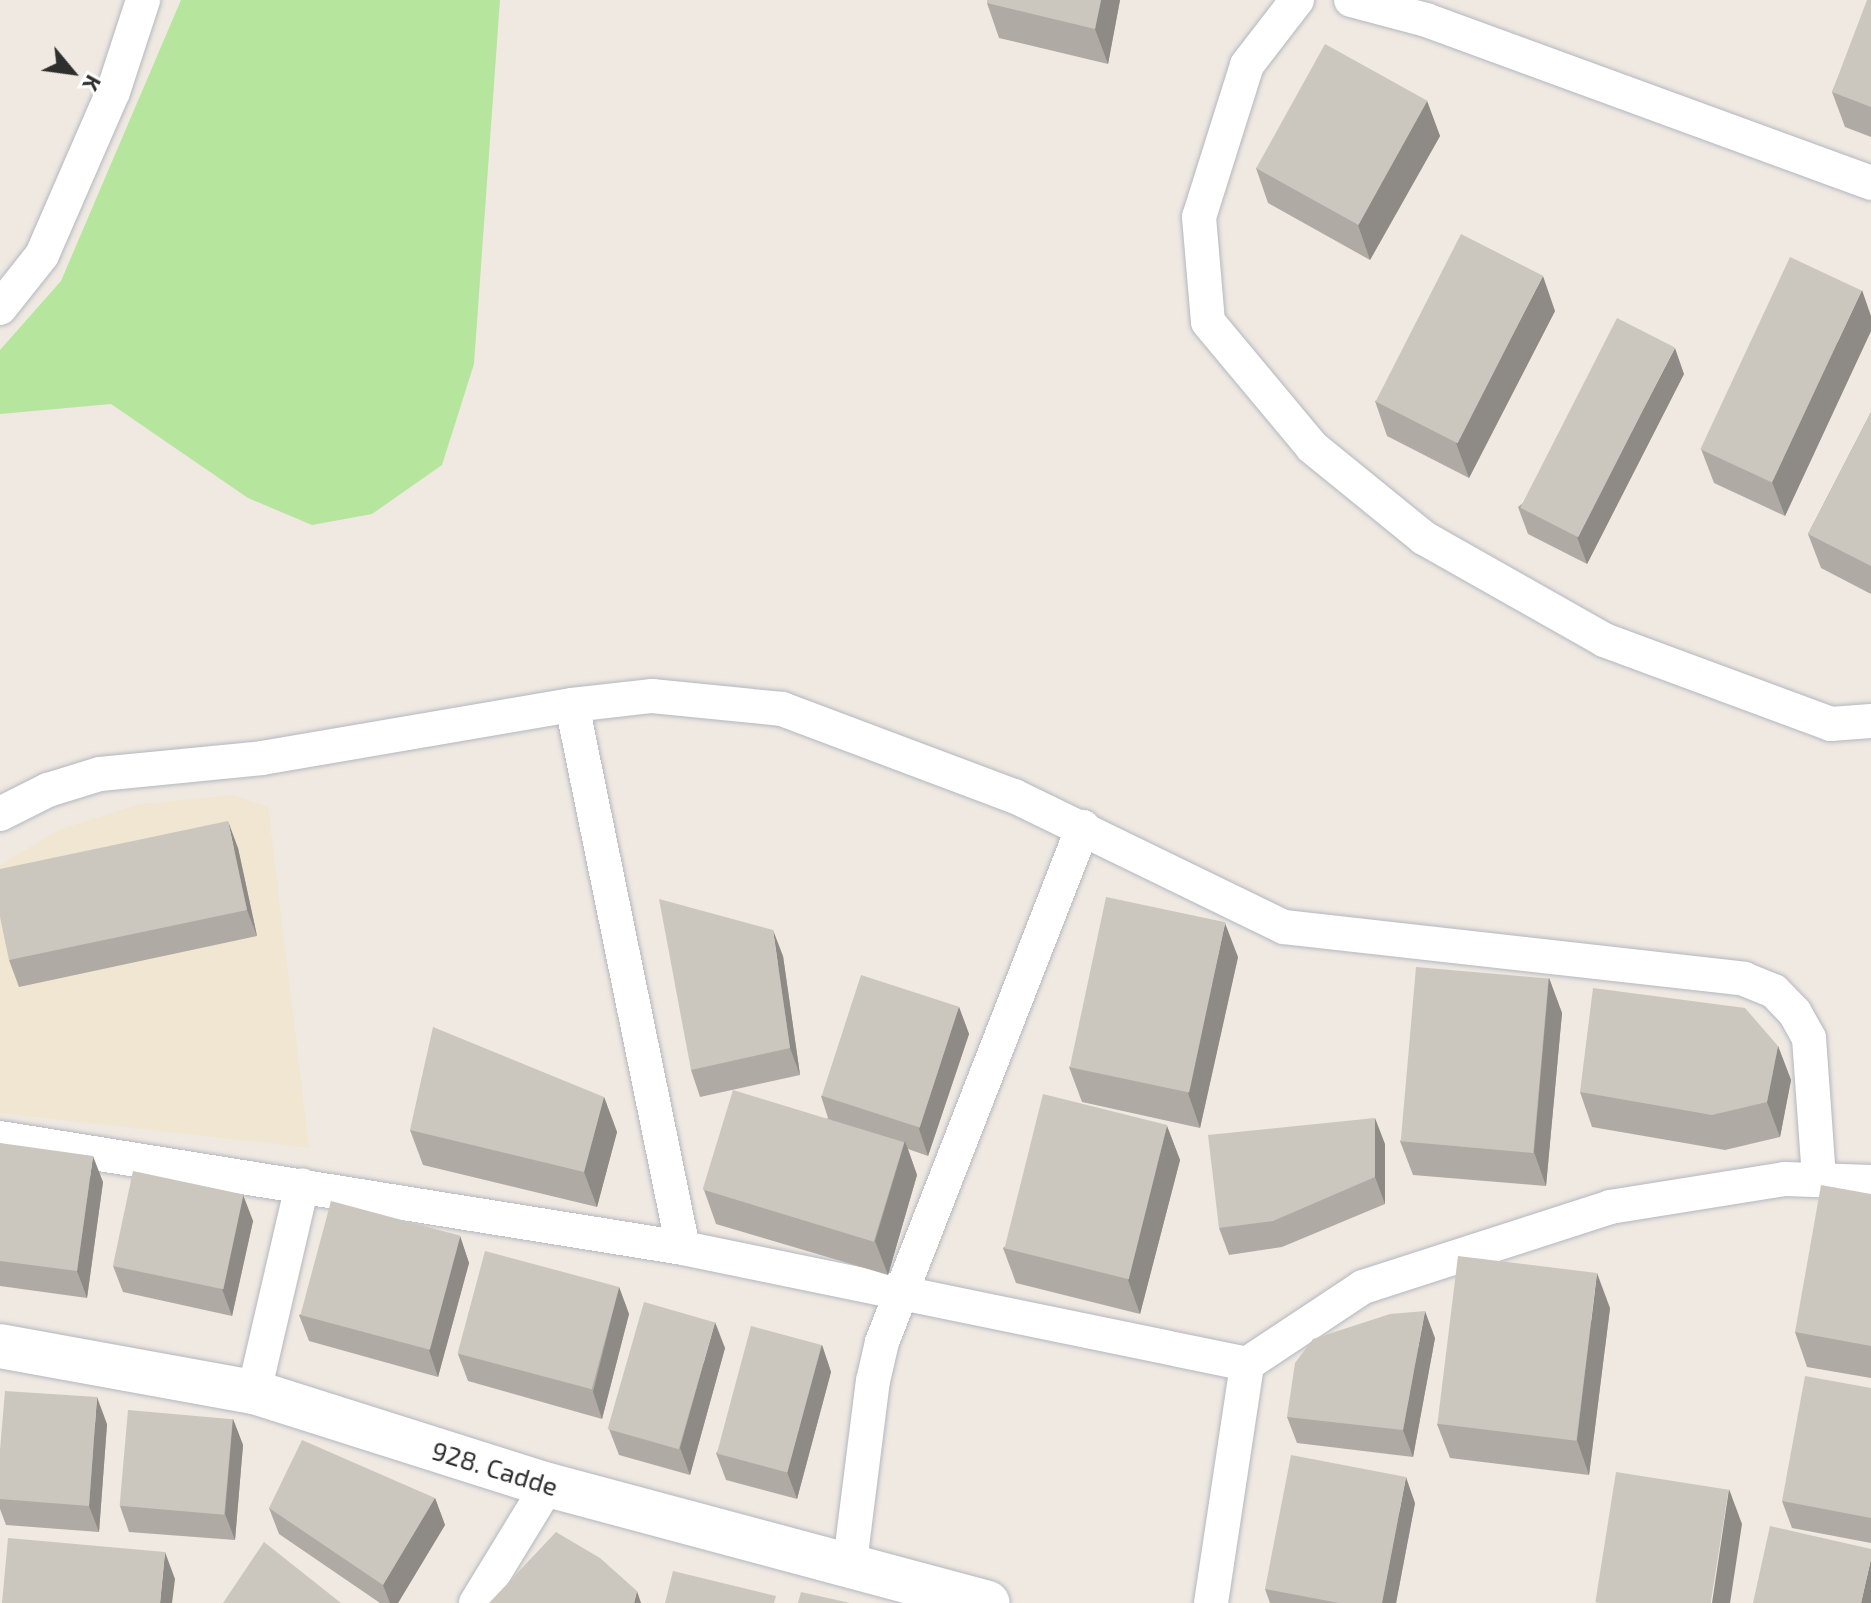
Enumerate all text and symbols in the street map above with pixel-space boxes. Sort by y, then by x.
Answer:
north arrow [32,32,112,112]
text: K [78,71,108,96]
street label: 928. Cadde [428,1434,562,1502]

